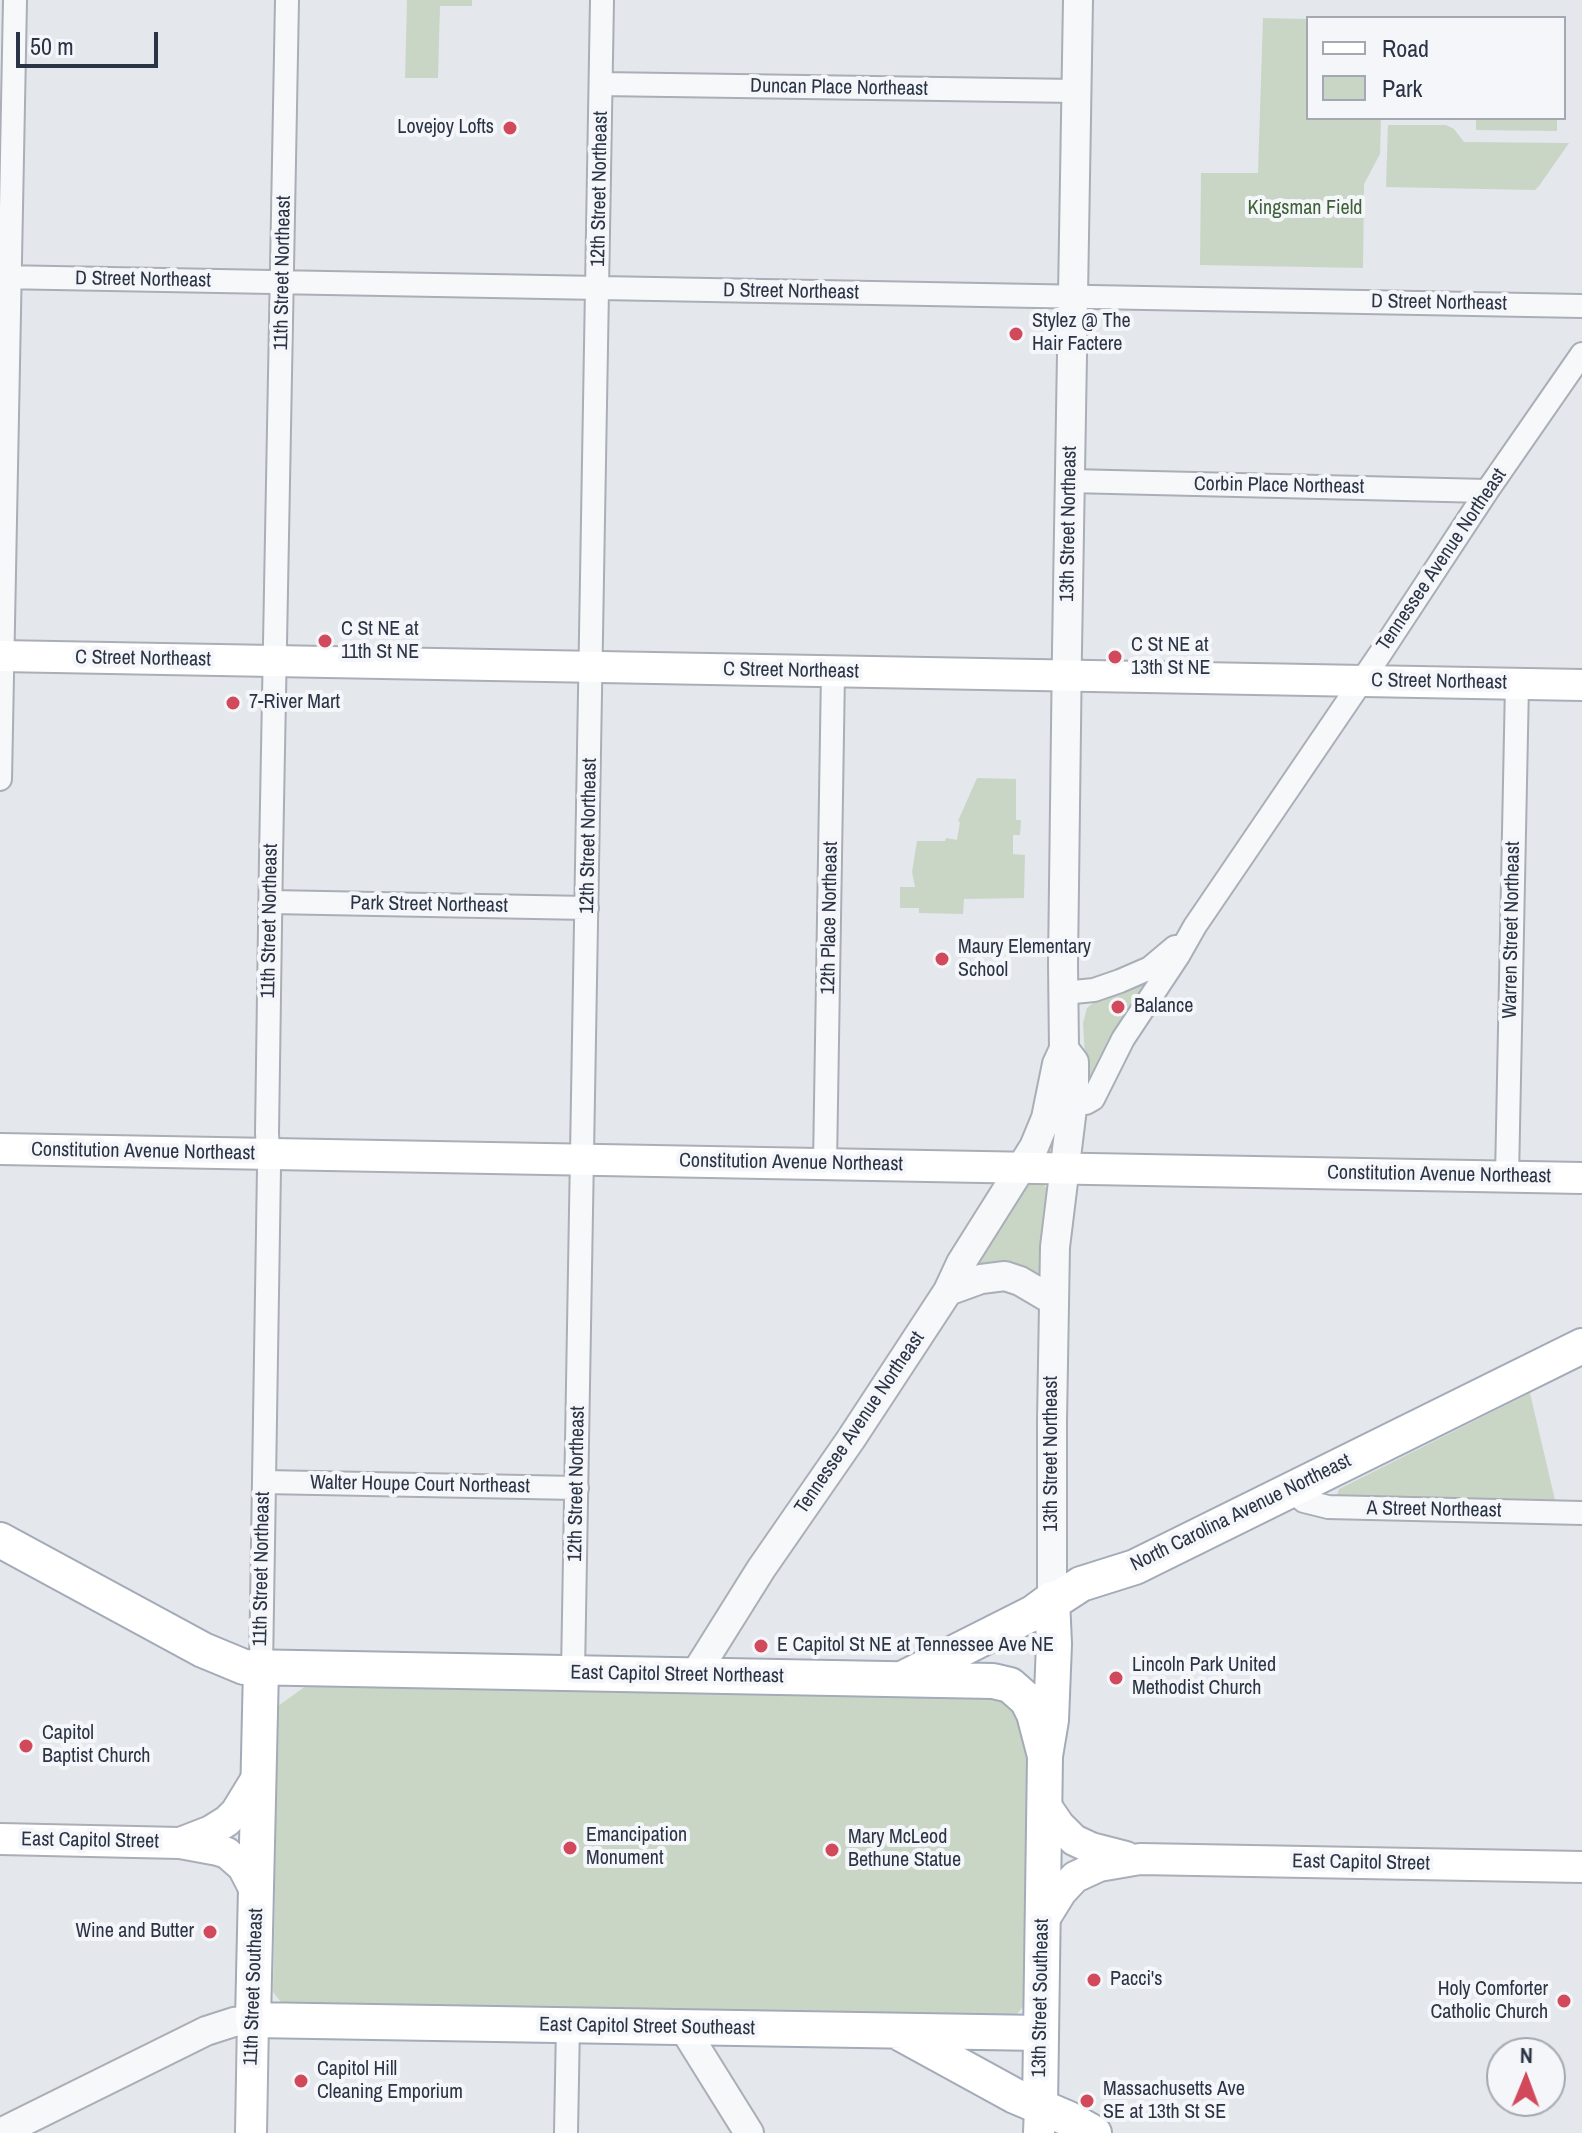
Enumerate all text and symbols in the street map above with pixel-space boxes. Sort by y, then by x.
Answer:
scale bar [20,16,162,66]
legend [1306,16,1566,120]
text: 50 m [30,30,74,62]
text: Road [1382,32,1429,64]
text: Park [1382,72,1422,104]
street label: Duncan Place Northeast [750,74,928,102]
street label: 12th Street Northeast [587,111,613,267]
place label: Lovejoy Lofts [397,116,494,140]
marker: Lovejoy Lofts [501,119,519,137]
street label: 11th Street Northeast [270,195,296,351]
park label: Kingsman Field [1248,197,1362,221]
street label: D Street Northeast [75,267,211,293]
street label: D Street Northeast [723,279,859,305]
street label: D Street Northeast [1371,290,1507,316]
place label: Stylez @ The Hair Factere [1032,310,1131,357]
marker: Stylez @ The Hair Factere [1007,325,1025,343]
street label: 13th Street Northeast [1056,446,1082,602]
street label: Tennessee Avenue Northeast [1372,464,1512,656]
street label: Corbin Place Northeast [1194,473,1364,499]
place label: C St NE at 11th St NE [341,618,419,665]
marker: C St NE at 11th St NE [316,632,334,650]
place label: C St NE at 13th St NE [1131,634,1210,681]
street label: C Street Northeast [75,646,211,672]
marker: C St NE at 13th St NE [1106,648,1124,666]
street label: C Street Northeast [723,658,859,684]
street label: C Street Northeast [1371,669,1507,695]
place label: 7-River Mart [249,691,340,715]
marker: 7-River Mart [224,694,242,712]
street label: 12th Street Northeast [576,758,602,914]
street label: 12th Place Northeast [817,841,843,995]
street label: Warren Street Northeast [1498,841,1526,1019]
street label: 11th Street Northeast [257,843,283,999]
street label: Park Street Northeast [350,892,508,918]
place label: Maury Elementary School [958,936,1091,983]
marker: Maury Elementary School [933,950,951,968]
place label: Balance [1134,995,1193,1019]
marker: Balance [1109,998,1127,1016]
street label: Constitution Avenue Northeast [31,1138,255,1166]
street label: Constitution Avenue Northeast [679,1149,903,1177]
street label: Constitution Avenue Northeast [1327,1161,1551,1189]
street label: Tennessee Avenue Northeast [790,1327,930,1519]
street label: 13th Street Northeast [1040,1376,1064,1532]
street label: 12th Street Northeast [564,1406,590,1562]
street label: North Carolina Avenue Northeast [1127,1449,1355,1577]
street label: Walter Houpe Court Northeast [310,1471,530,1499]
street label: 11th Street Northeast [249,1491,275,1647]
street label: A Street Northeast [1366,1497,1502,1523]
place label: E Capitol St NE at Tennessee Ave NE [777,1634,1054,1658]
marker: E Capitol St NE at Tennessee Ave NE [752,1637,770,1655]
place label: Lincoln Park United Methodist Church [1132,1654,1276,1701]
street label: East Capitol Street Northeast [570,1661,784,1689]
marker: Lincoln Park United Methodist Church [1107,1669,1125,1687]
place label: Capitol Baptist Church [42,1722,150,1769]
marker: Capitol Baptist Church [17,1737,35,1755]
place label: Emancipation Monument [586,1824,687,1871]
place label: Mary McLeod Bethune Statue [848,1826,961,1873]
street label: East Capitol Street [21,1828,159,1854]
marker: Emancipation Monument [561,1839,579,1857]
marker: Mary McLeod Bethune Statue [823,1841,841,1859]
street label: East Capitol Street [1292,1850,1430,1876]
street label: 11th Street Southeast [239,1908,269,2066]
street label: 13th Street Southeast [1028,1918,1054,2078]
place label: Wine and Butter [75,1920,194,1944]
marker: Wine and Butter [201,1923,219,1941]
place label: Pacci's [1110,1968,1162,1992]
marker: Pacci's [1085,1971,1103,1989]
place label: Holy Comforter Catholic Church [1430,1978,1548,2025]
marker: Holy Comforter Catholic Church [1555,1992,1573,2010]
street label: East Capitol Street Southeast [539,2013,755,2041]
north arrow [1486,2037,1566,2117]
text: N [1520,2040,1533,2070]
place label: Capitol Hill Cleaning Emporium [317,2058,463,2105]
marker: Capitol Hill Cleaning Emporium [292,2072,310,2090]
place label: Massachusetts Ave SE at 13th St SE [1103,2078,1245,2125]
marker: Massachusetts Ave SE at 13th St SE [1078,2092,1096,2110]

